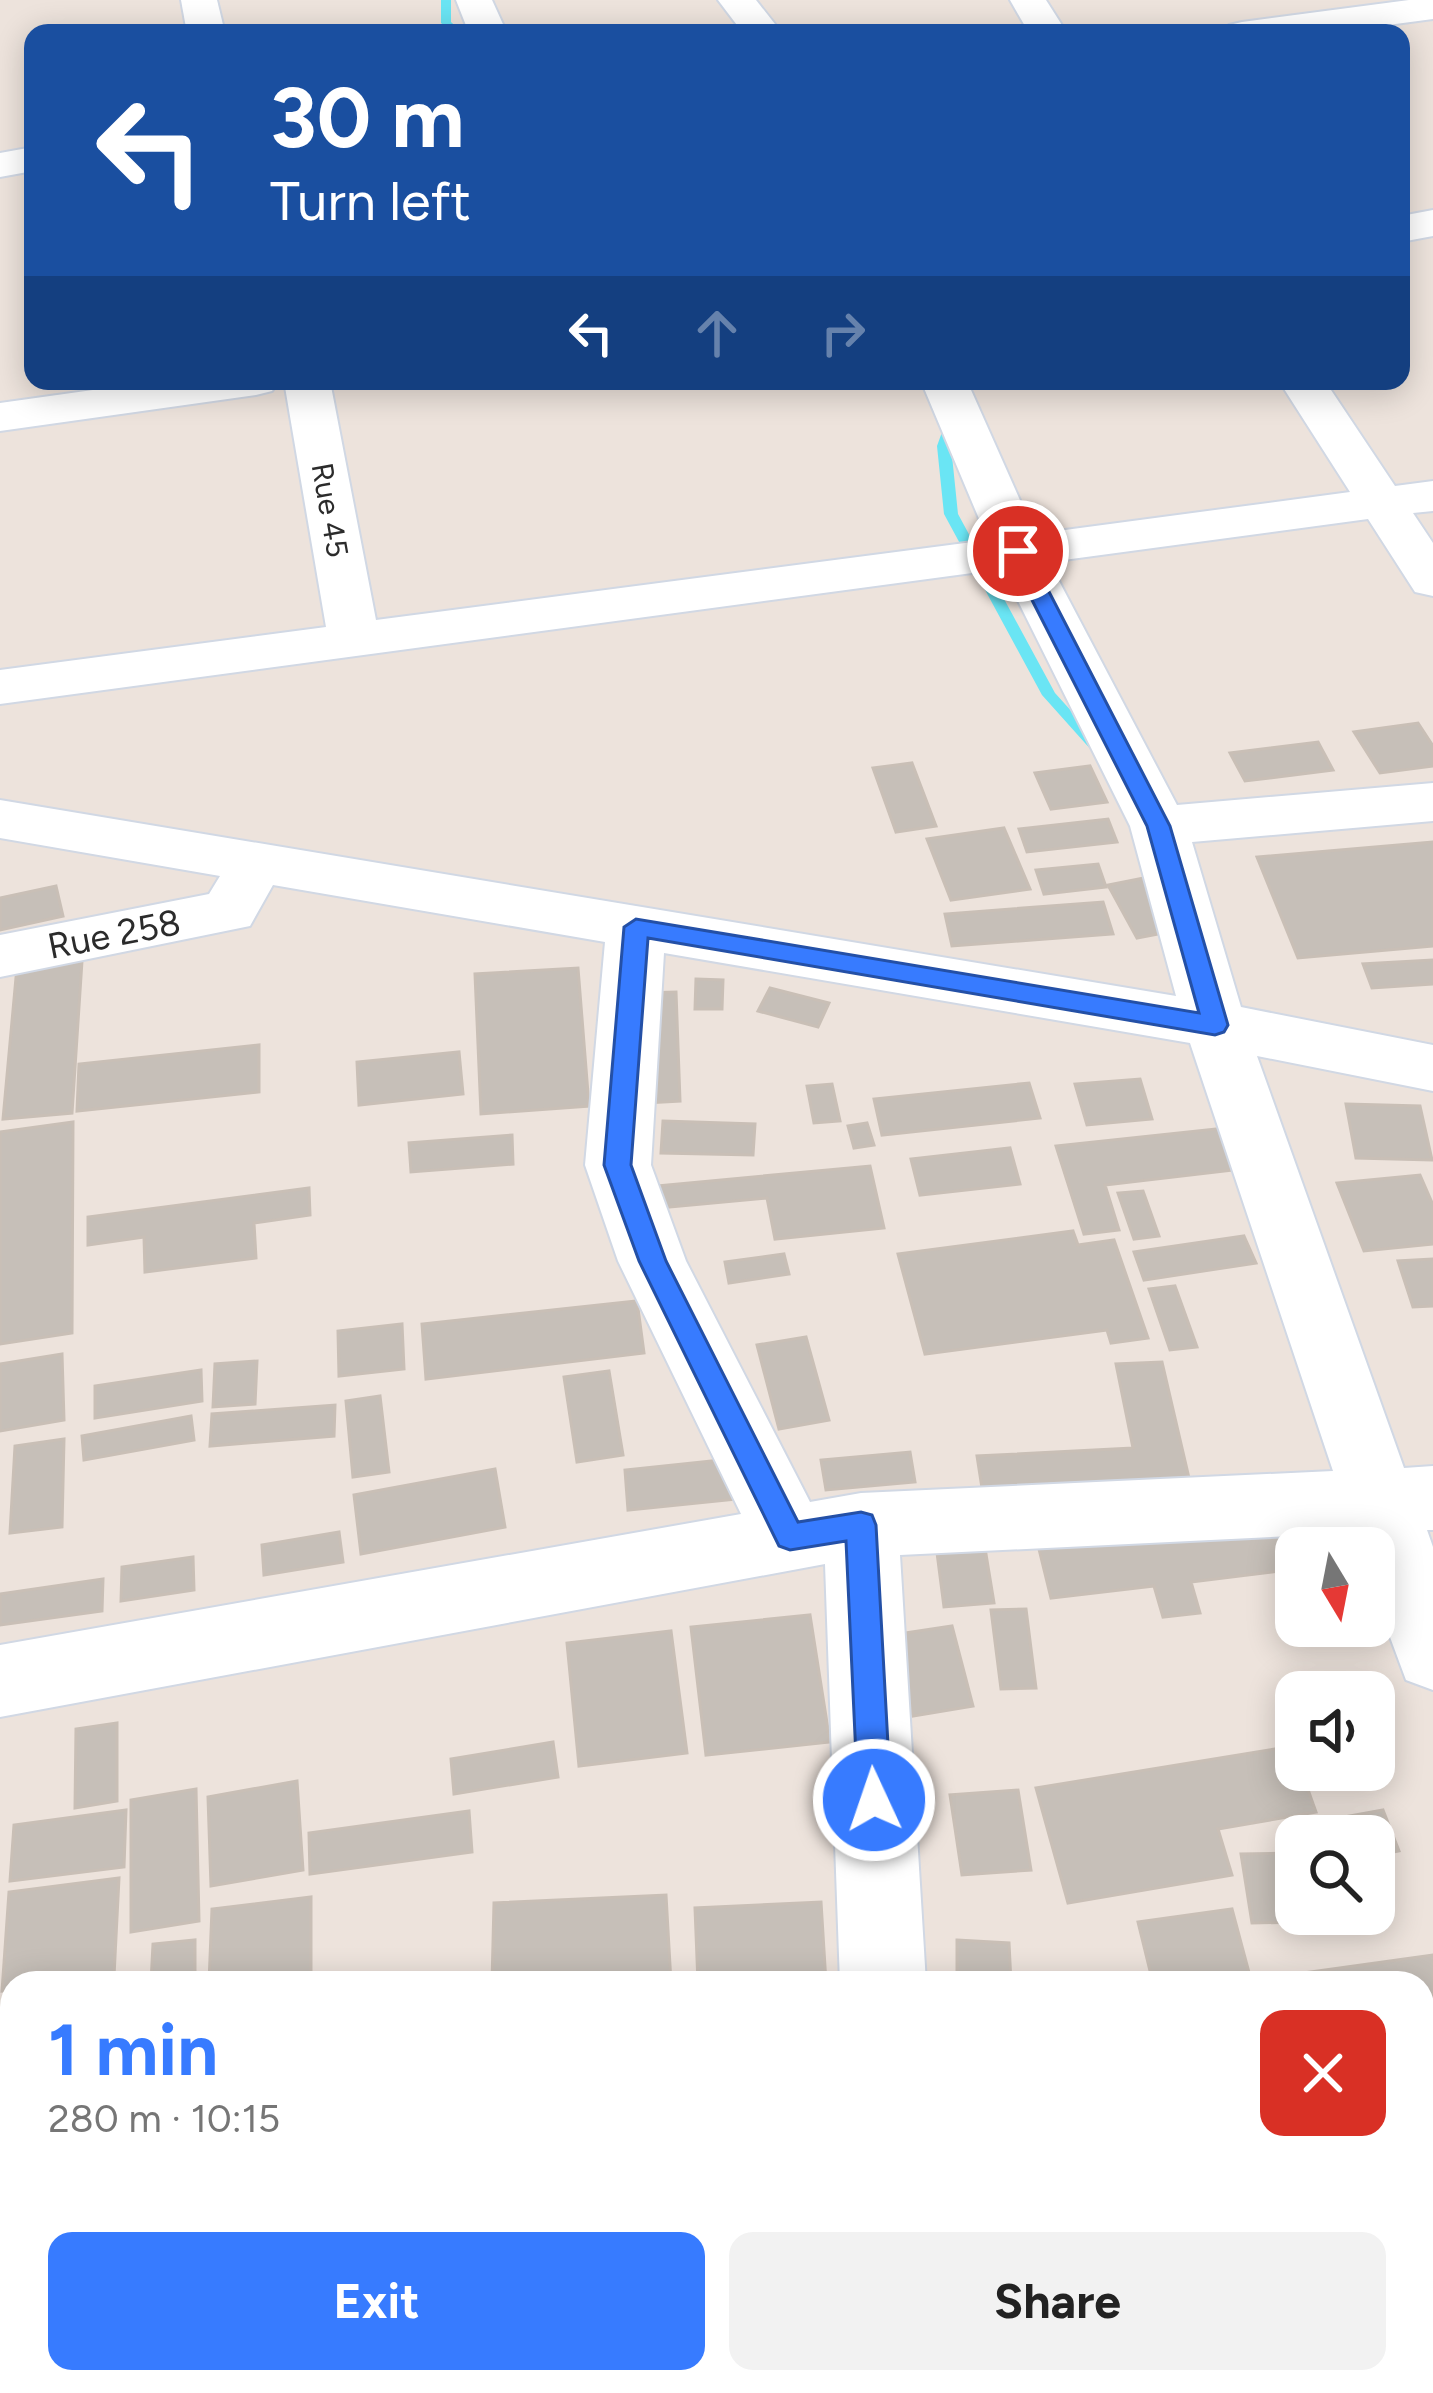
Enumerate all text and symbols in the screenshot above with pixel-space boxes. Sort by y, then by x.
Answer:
text: 30 m [270,67,464,168]
icon: left [72,72,228,228]
text: Turn left [270,169,471,234]
icon: left [558,300,624,366]
icon: ahead [684,300,750,366]
icon: right [810,300,876,366]
street label: Rue 45 [304,460,356,560]
pin [967,500,1069,602]
icon: arrive [985,518,1051,584]
street label: Rue 258 [44,900,184,968]
north arrow [1275,1527,1395,1647]
map controls [1275,1527,1395,1935]
button: sound [1275,1671,1395,1791]
position arrow [811,1737,937,1863]
button: search [1275,1815,1395,1935]
text: 1 min [48,2007,218,2093]
button: close [1260,2010,1386,2136]
text: 280 m · 10:15 [48,2095,280,2142]
button: Exit [48,2232,705,2370]
button: Share [729,2232,1386,2370]

